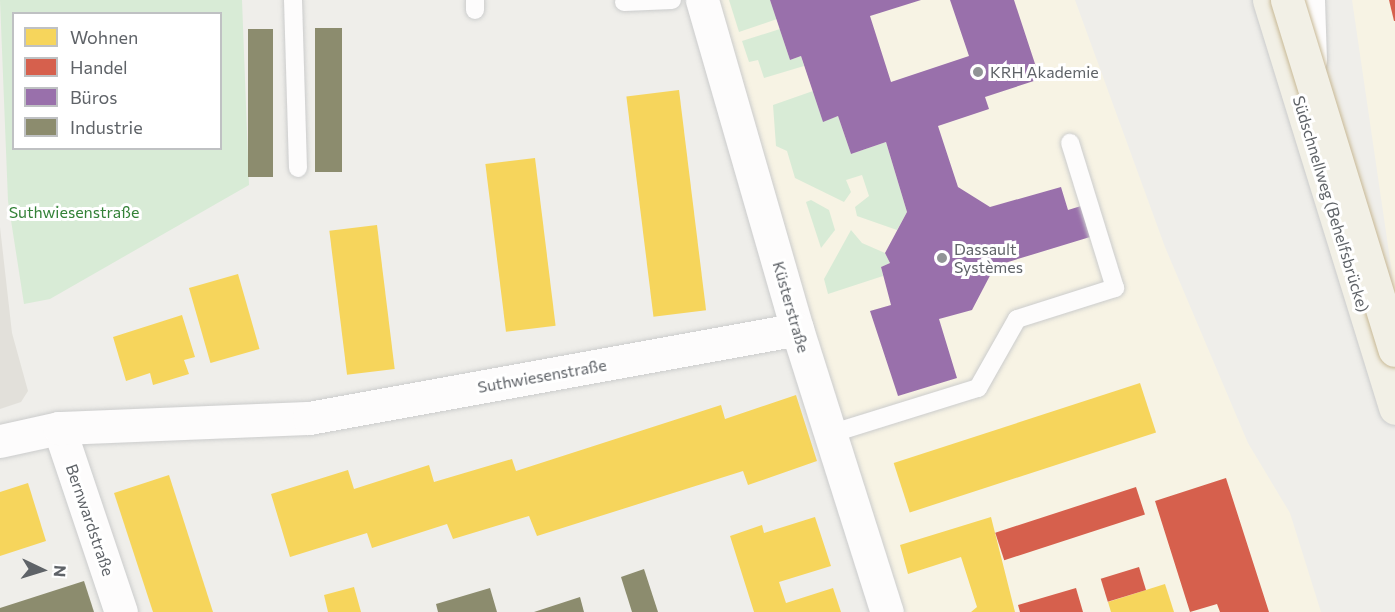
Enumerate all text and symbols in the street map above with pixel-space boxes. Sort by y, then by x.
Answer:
legend [12,12,222,150]
text: Wohnen [70,26,138,48]
text: Handel [70,56,128,78]
place label: KRH Akademie [990,62,1099,82]
marker: KRH Akademie [971,65,985,79]
text: Büros [70,86,117,108]
street label: Südschnellweg (Behelfsbrücke) [1289,93,1373,315]
text: Industrie [70,116,143,138]
park label: Suthwiesenstraße [9,202,139,222]
place label: Dassault Systèmes [954,239,1023,277]
marker: Dassault Systèmes [935,251,949,265]
street label: Küsterstraße [769,259,813,355]
street label: Suthwiesenstraße [476,355,608,397]
street label: Bernwardstraße [62,462,118,578]
north arrow [12,540,72,600]
text: N [51,565,70,578]

